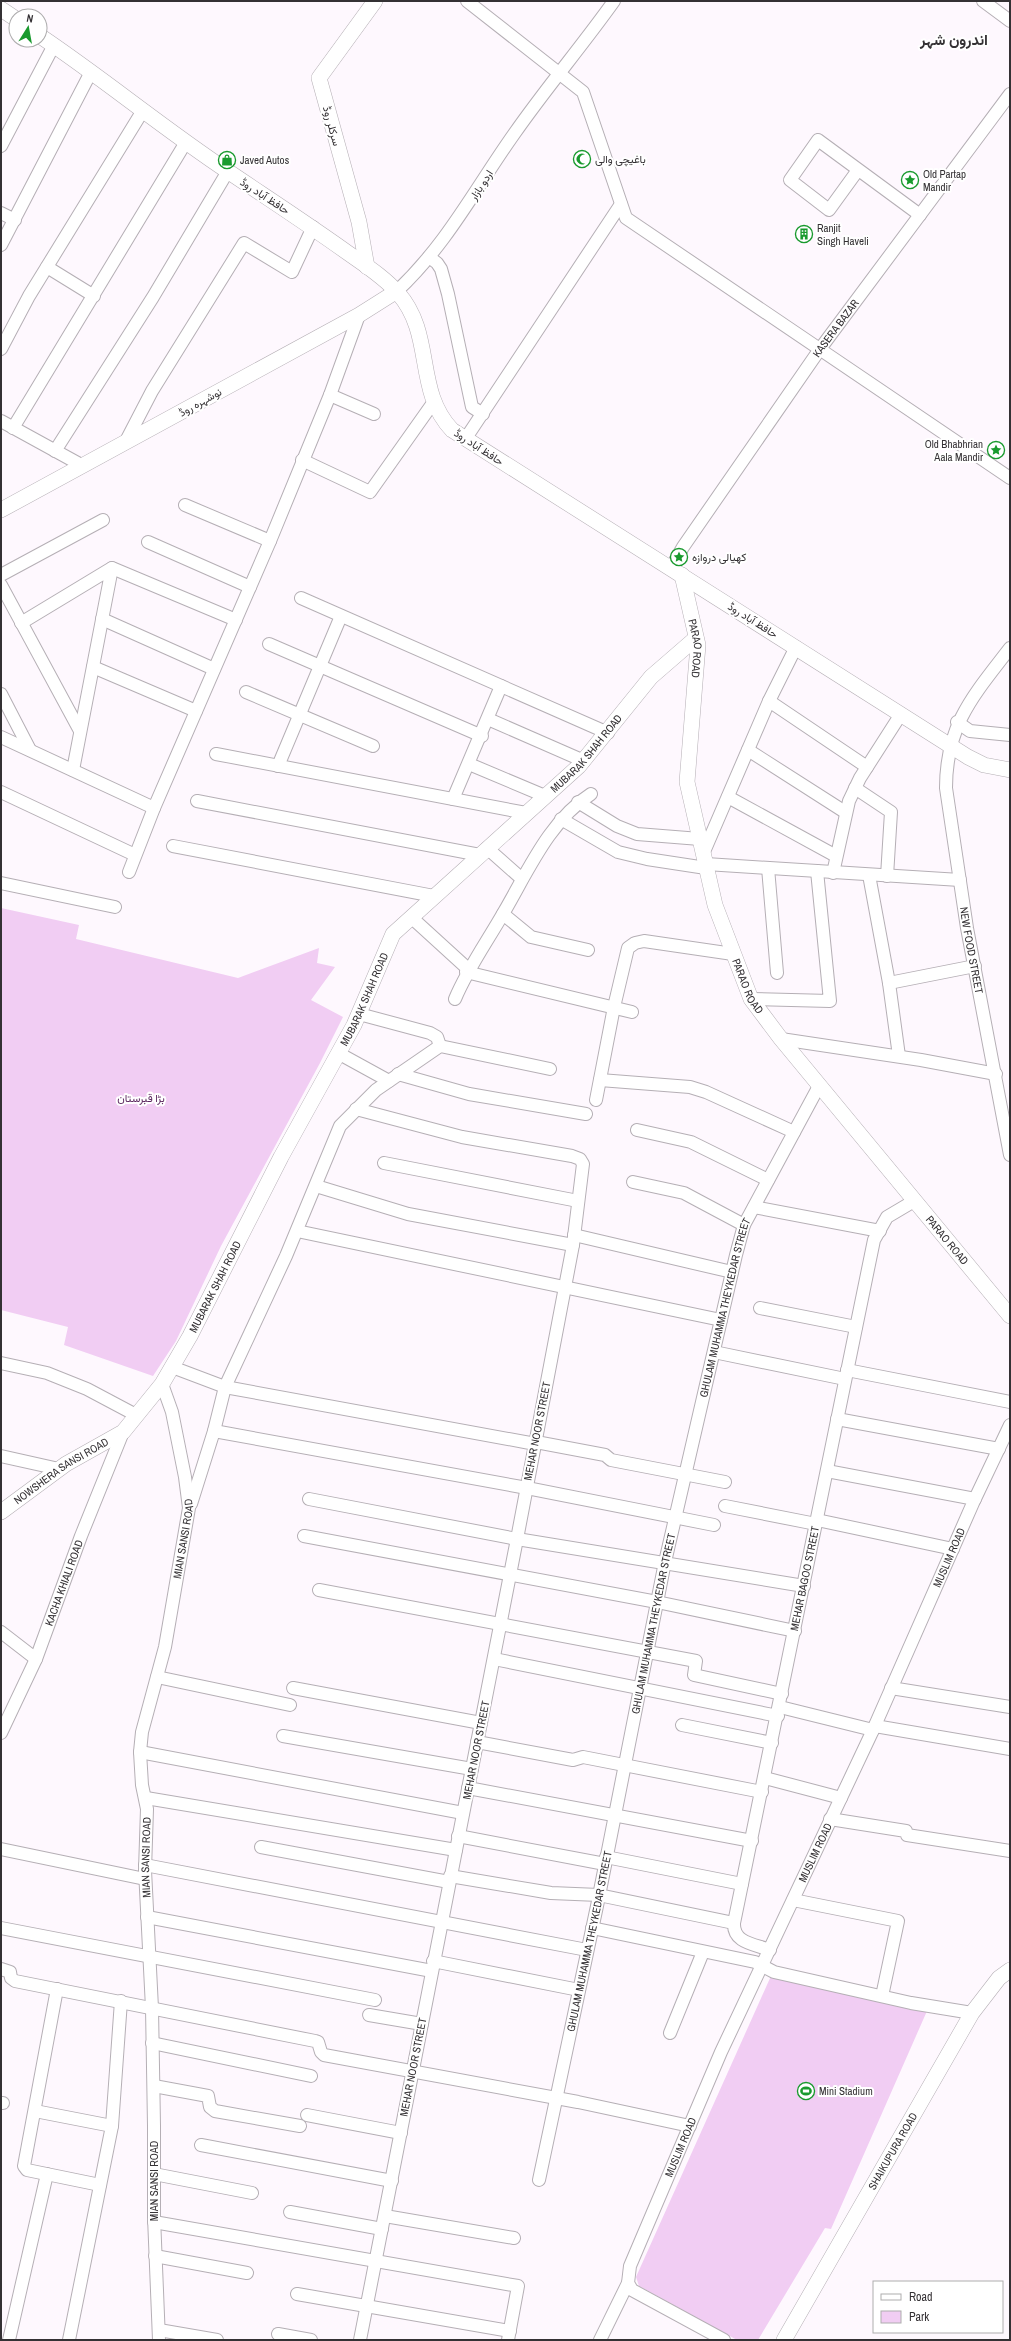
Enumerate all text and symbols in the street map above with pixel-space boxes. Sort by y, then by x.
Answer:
north arrow [8,8,48,48]
text: N [25,11,34,26]
district label: اندرون شہر [919,29,988,50]
street label: سرکلر روڈ [320,104,344,148]
mosque icon: باغیچی والی [572,149,592,169]
shop icon: Javed Autos [217,150,237,170]
place label: باغیچی والی [595,152,646,167]
place label: Javed Autos [240,153,290,167]
street label: اردو بازار [465,167,496,204]
place label: Old Partap Mandir [923,167,966,194]
place icon: Old Partap Mandir [900,170,920,190]
street label: حافظ آباد روڈ [238,175,292,217]
place label: Ranjit Singh Haveli [817,221,869,248]
building icon: Ranjit Singh Haveli [794,224,814,244]
street label: KASERA BAZAR [809,296,862,360]
street label: نوشہرہ روڈ [176,384,224,420]
street label: حافظ آباد روڈ [452,426,506,468]
place label: Old Bhabhrian Aala Mandir [925,437,983,464]
place icon: Old Bhabhrian Aala Mandir [986,440,1006,460]
place icon: کھیالی دروازہ [669,547,689,567]
place label: کھیالی دروازہ [692,550,746,564]
street label: حافظ آباد روڈ [725,599,781,641]
street label: PARAO ROAD [685,618,705,678]
street label: MUBARAK SHAH ROAD [547,711,625,796]
street label: NEW FOOD STREET [957,906,986,995]
street label: MUBARAK SHAH ROAD [337,950,391,1048]
street label: PARAO ROAD [729,956,767,1017]
park label: بڑا قبرستان [117,1091,165,1105]
street label: PARAO ROAD [923,1213,972,1268]
street label: GHULAM MUHAMMA THEYKEDAR STREET [696,1215,754,1399]
street label: MUBARAK SHAH ROAD [186,1238,244,1335]
street label: MEHAR NOOR STREET [521,1380,554,1482]
street label: NOWSHERA SANSI ROAD [11,1435,111,1507]
street label: MIAN SANSI ROAD [170,1498,197,1580]
street label: MEHAR BAGOO STREET [787,1524,822,1632]
street label: MUSLIM ROAD [930,1526,968,1589]
street label: GHULAM MUHAMMA THEYKEDAR STREET [628,1531,679,1715]
street label: KACHA KHIALI ROAD [42,1538,86,1628]
street label: MEHAR NOOR STREET [460,1699,493,1801]
street label: MIAN SANSI ROAD [138,1817,154,1898]
street label: MUSLIM ROAD [795,1821,835,1884]
street label: GHULAM MUHAMMA THEYKEDAR STREET [564,1849,615,2033]
street label: MEHAR NOOR STREET [397,2016,430,2118]
sports icon: Mini Stadium [796,2081,816,2101]
place label: Mini Stadium [819,2084,873,2098]
street label: SHAIKUPURA ROAD [865,2110,920,2192]
street label: MUSLIM ROAD [662,2115,699,2179]
street label: MIAN SANSI ROAD [147,2141,161,2221]
legend [873,2281,1003,2333]
text: Road [909,2289,933,2305]
text: Park [909,2309,929,2325]

